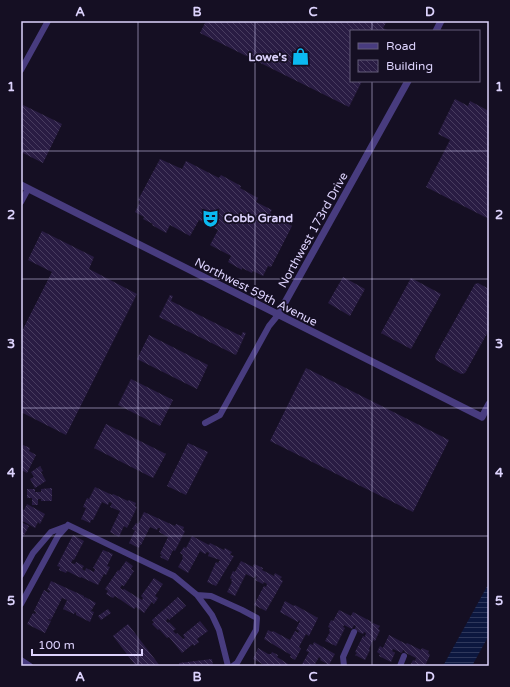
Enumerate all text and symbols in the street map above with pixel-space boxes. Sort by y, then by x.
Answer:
text: A [75,4,85,20]
text: B [192,4,202,20]
text: C [308,4,318,20]
text: D [425,4,435,20]
legend [350,30,480,82]
text: Road [386,39,416,53]
shop icon: Lowe's [290,47,310,67]
place label: Lowe's [248,50,287,64]
text: Building [386,59,433,73]
text: 1 [7,79,15,95]
text: 1 [495,79,503,95]
street label: Northwest 173rd Drive [275,170,351,290]
text: 2 [7,207,15,223]
text: 2 [495,207,503,223]
theatre icon: Cobb Grand [201,208,221,228]
place label: Cobb Grand [224,211,293,225]
street label: Northwest 59th Avenue [192,255,320,329]
text: 3 [7,336,15,352]
text: 3 [495,336,503,352]
text: 4 [7,465,16,481]
text: 4 [495,465,504,481]
text: 5 [7,593,15,609]
text: 5 [495,593,503,609]
scale bar [32,631,142,657]
text: 100 m [38,638,75,652]
text: A [75,669,85,685]
text: B [192,669,202,685]
text: C [308,669,318,685]
text: D [425,669,435,685]

